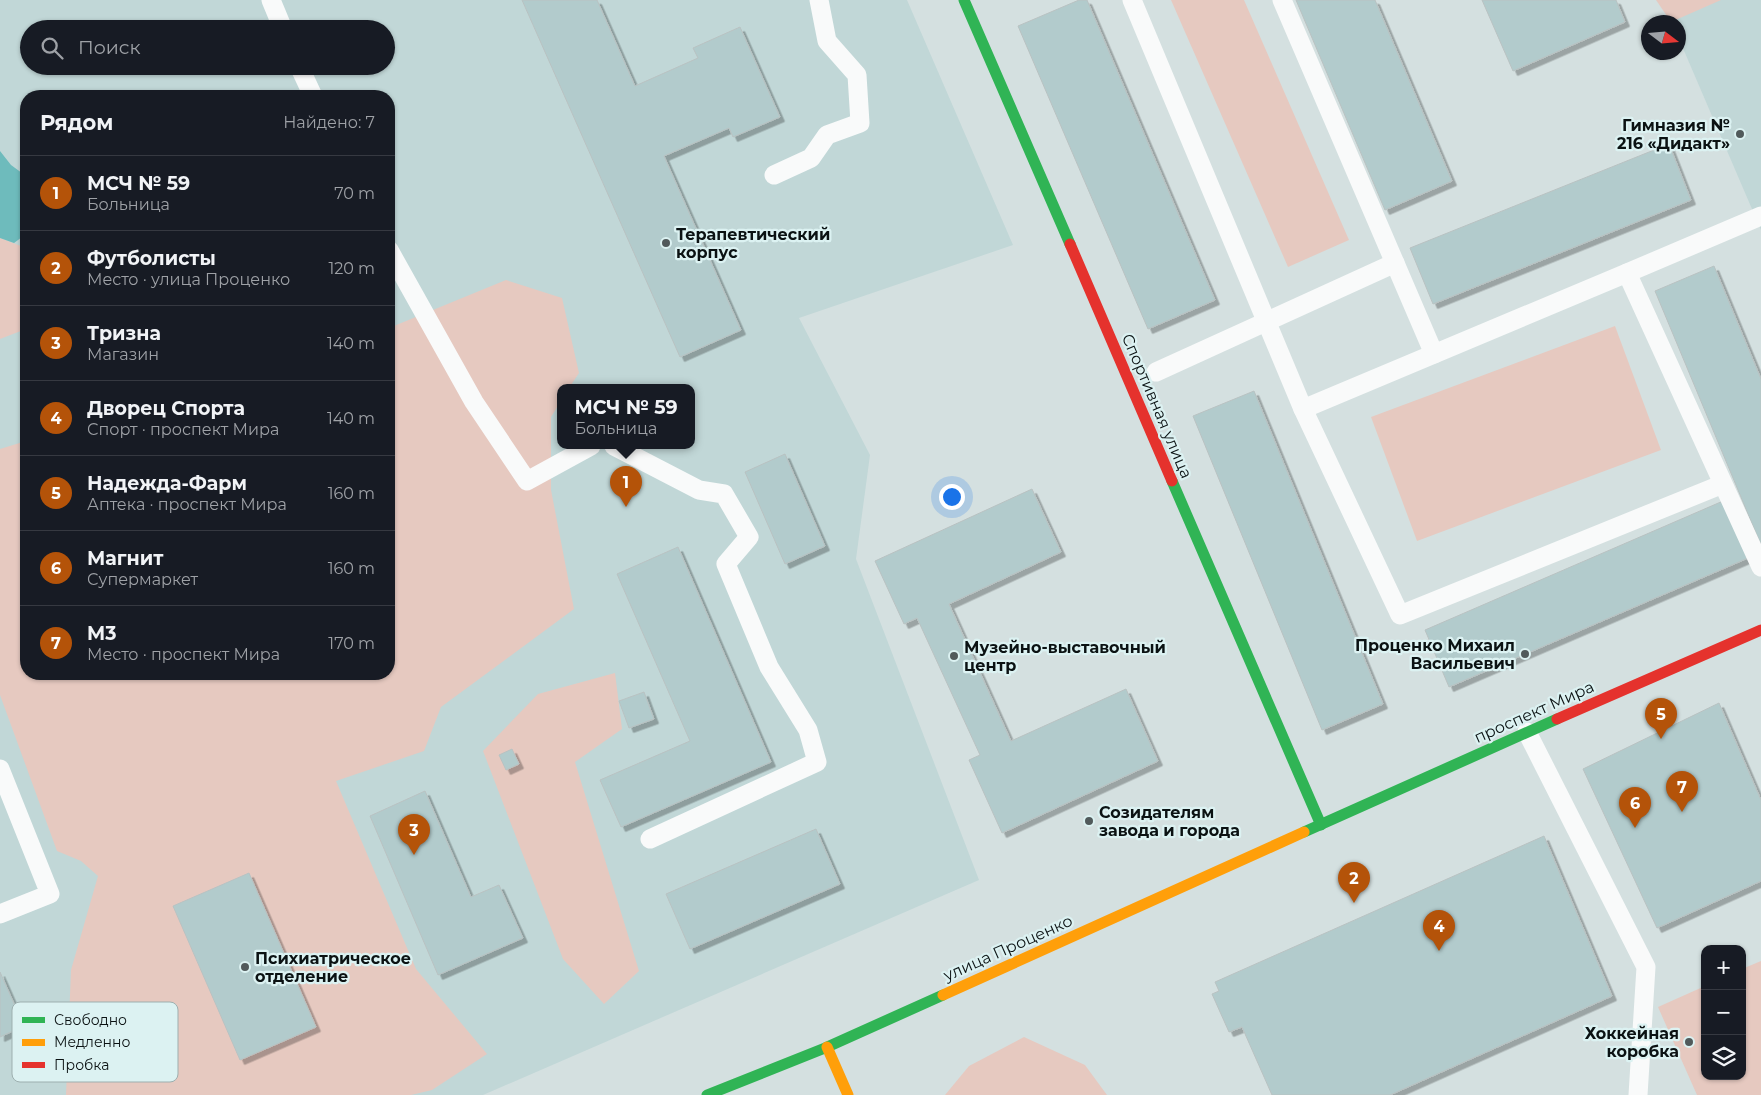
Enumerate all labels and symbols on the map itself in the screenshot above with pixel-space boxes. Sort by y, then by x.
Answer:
north arrow [1641,15,1686,60]
place label: Гимназия № 216 «Дидакт» [1617,116,1730,153]
marker: Гимназия № 216 «Дидакт» [1734,128,1746,140]
place label: Терапевтический корпус [676,225,830,262]
marker: Терапевтический корпус [660,237,672,249]
street label: Спортивная улица [1118,331,1196,481]
pin: 1 [610,466,642,507]
your location [939,484,965,510]
place label: Проценко Михаил Васильевич [1355,636,1515,673]
place label: Музейно-выставочный центр [964,638,1166,675]
marker: Проценко Михаил Васильевич [1519,648,1531,660]
marker: Музейно-выставочный центр [948,650,960,662]
street label: проспект Мира [1471,677,1597,747]
pin: 5 [1645,698,1677,739]
pin: 7 [1666,771,1698,812]
pin: 6 [1619,787,1651,828]
place label: Созидателям завода и города [1099,803,1240,840]
pin: 3 [398,814,430,855]
marker: Созидателям завода и города [1083,815,1095,827]
pin: 2 [1338,862,1370,903]
pin: 4 [1423,910,1455,951]
street label: улица Проценко [940,911,1076,985]
place label: Психиатрическое отделение [255,949,411,986]
marker: Психиатрическое отделение [239,961,251,973]
legend [12,1002,178,1082]
text: Свободно [54,1011,127,1029]
place label: Хоккейная коробка [1585,1024,1679,1061]
text: Медленно [54,1033,130,1051]
marker: Хоккейная коробка [1683,1036,1695,1048]
text: Пробка [54,1056,109,1074]

